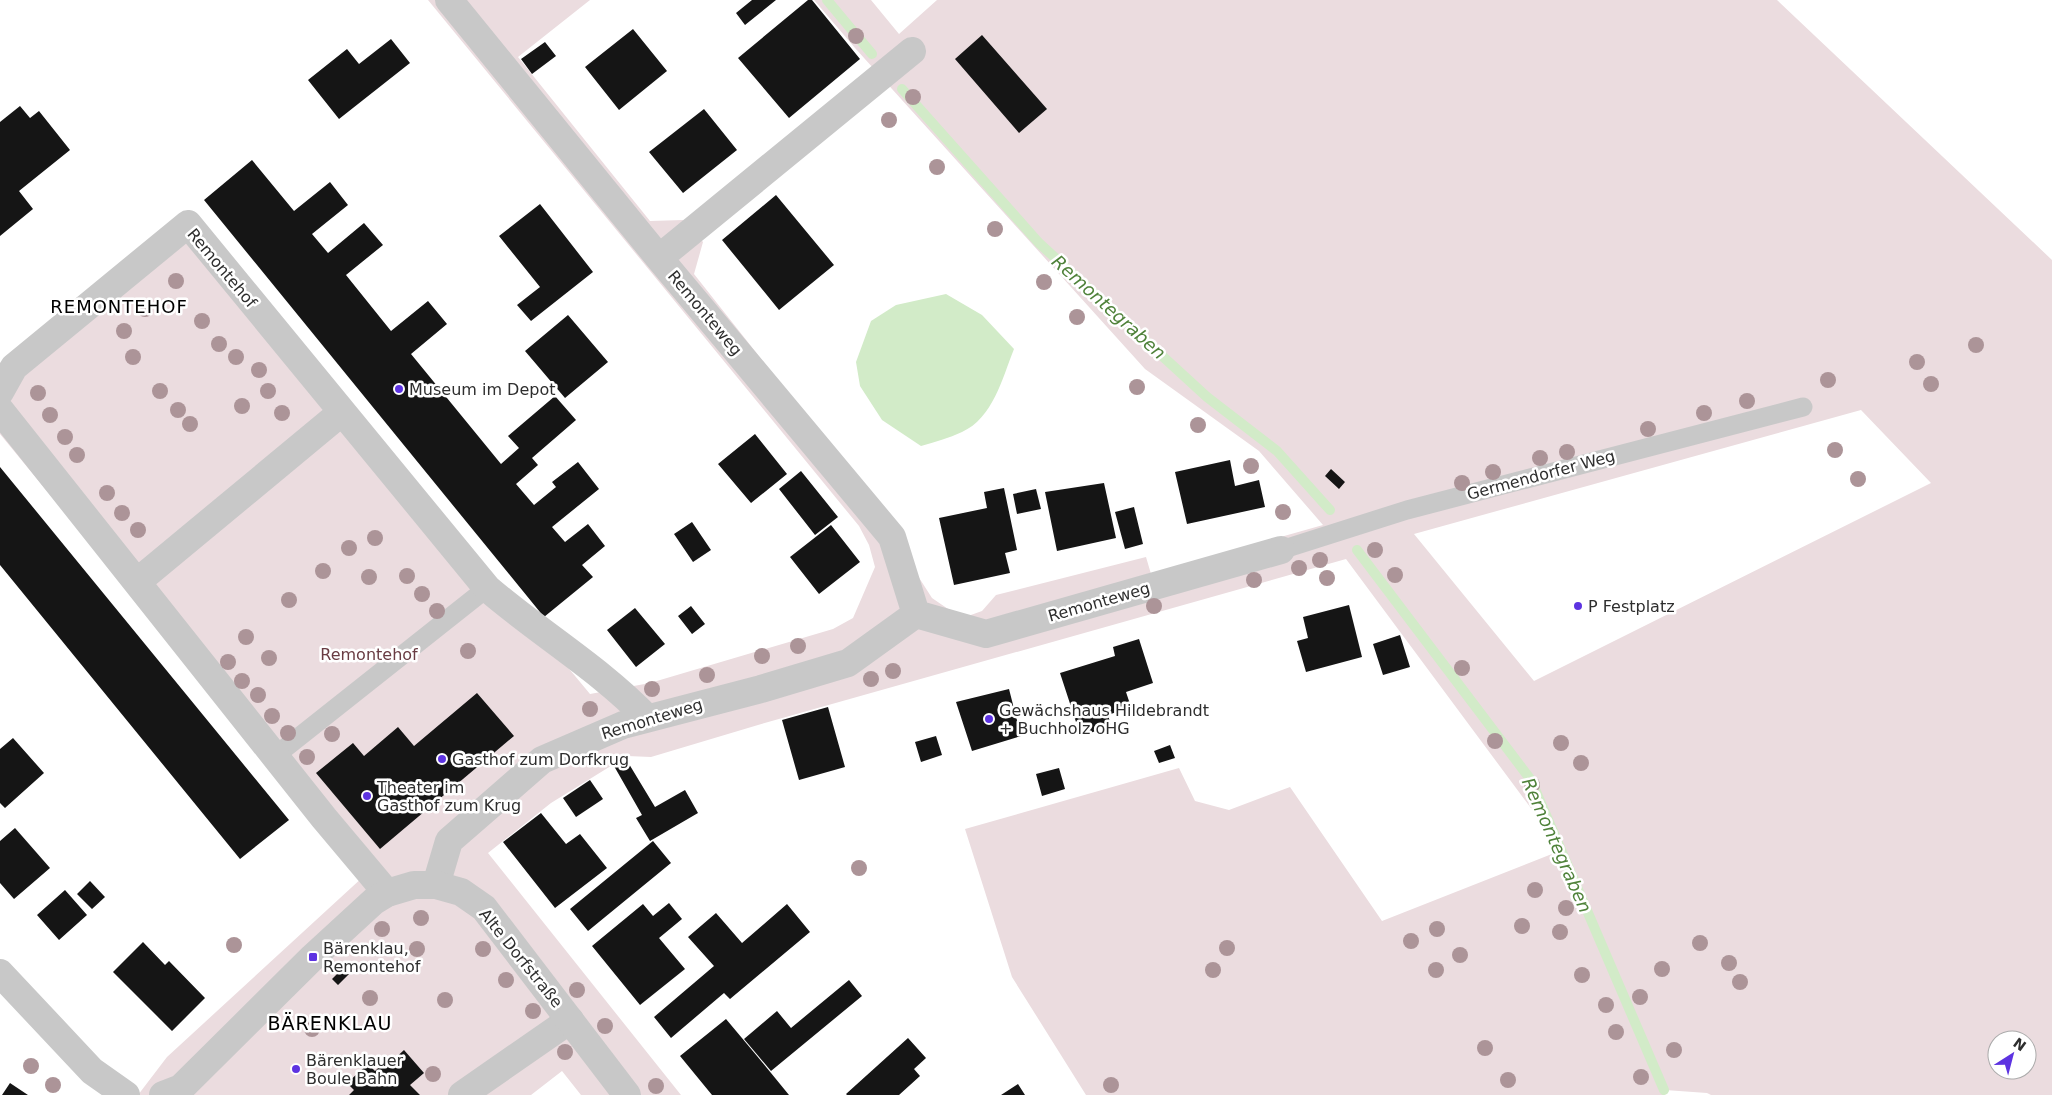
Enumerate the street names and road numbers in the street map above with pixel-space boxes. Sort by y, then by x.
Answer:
street label: Remontehof [183,225,261,312]
street label: Remonteweg [664,267,746,359]
street label: Germendorfer Weg [1465,446,1617,504]
street label: Remonteweg [1046,578,1152,626]
street label: Remonteweg [599,695,705,743]
street label: Alte Dorfstraße [475,905,567,1011]

